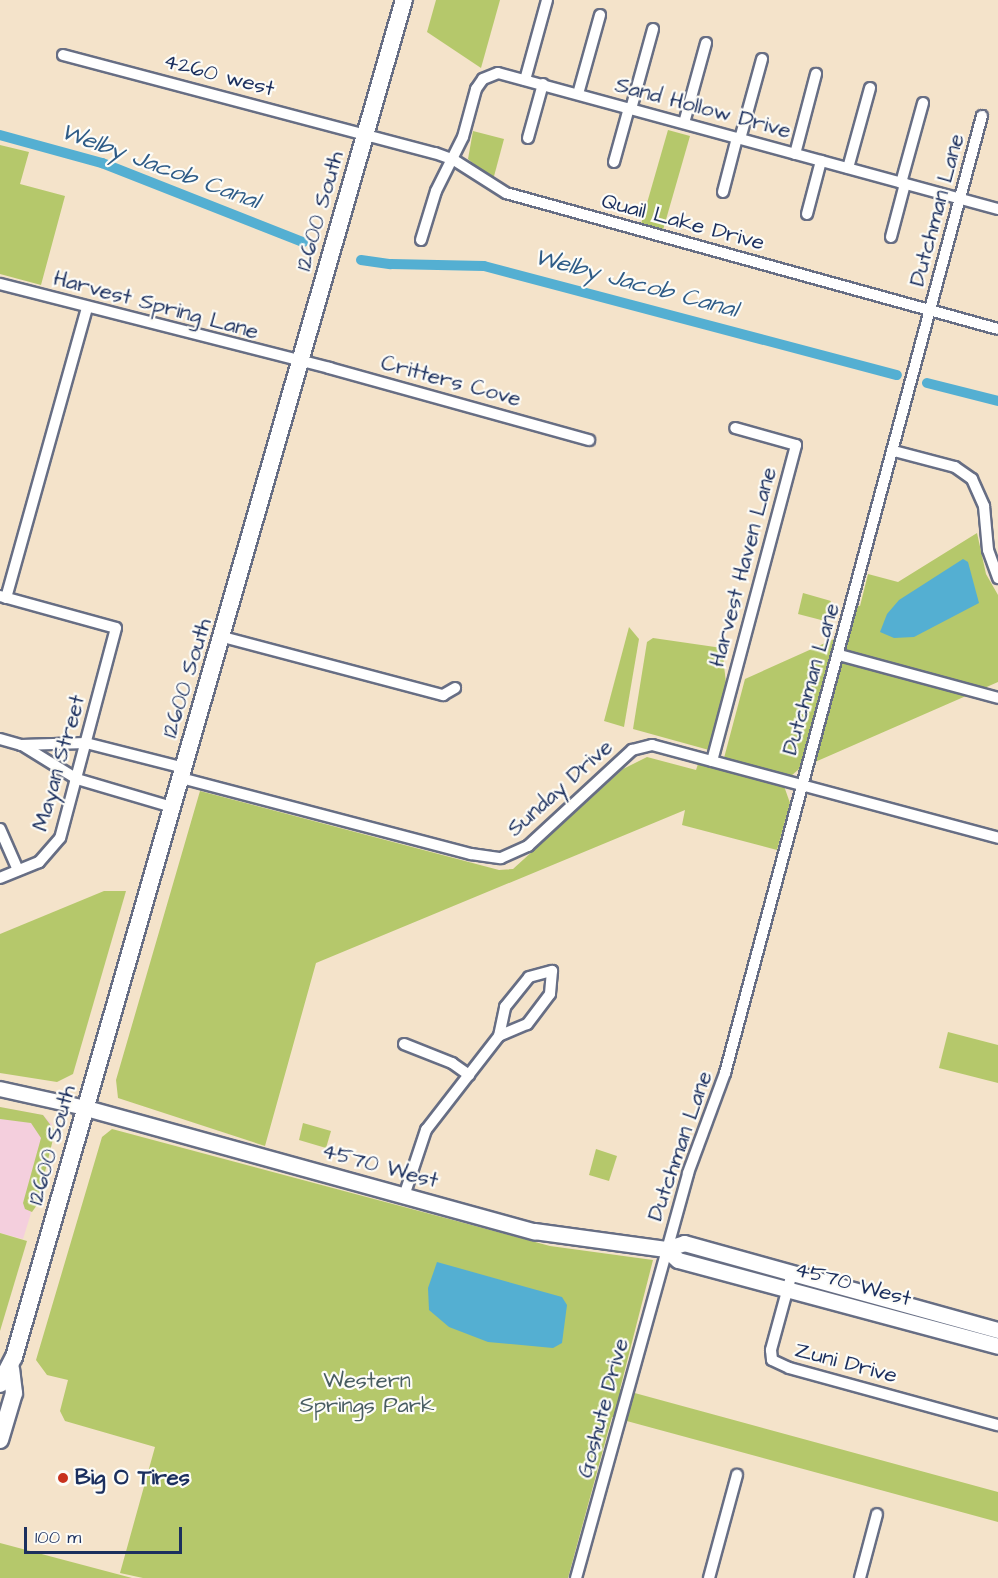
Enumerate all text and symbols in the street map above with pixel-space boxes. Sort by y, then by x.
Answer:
street label: 4260 west [161,48,277,102]
street label: Sand Hollow Drive [612,72,794,144]
water label: Welby Jacob Canal [57,118,263,216]
street label: Dutchman Lane [904,131,970,289]
street label: 12600 South [290,148,350,274]
street label: Quail Lake Drive [599,188,767,256]
water label: Welby Jacob Canal [531,243,741,325]
street label: Harvest Spring Lane [51,265,261,345]
street label: Critters Cove [378,350,524,412]
street label: Harvest Haven Lane [704,464,782,670]
street label: Dutchman Lane [777,600,845,758]
street label: 12600 South [156,615,218,741]
street label: Mayan Street [27,692,91,834]
street label: Sunday Drive [502,734,618,842]
street label: Dutchman Lane [642,1068,718,1224]
street label: 12600 South [22,1082,82,1208]
street label: 4570 West [319,1138,441,1194]
street label: 4570 West [792,1256,914,1312]
street label: Goshute Drive [572,1335,634,1481]
street label: Zuni Drive [792,1337,900,1389]
park label: Western Springs Park [300,1367,434,1418]
place label: Big O Tires [75,1465,190,1491]
marker: Big O Tires [56,1471,70,1485]
scale bar [27,1515,184,1553]
text: 100 m [35,1525,81,1550]

